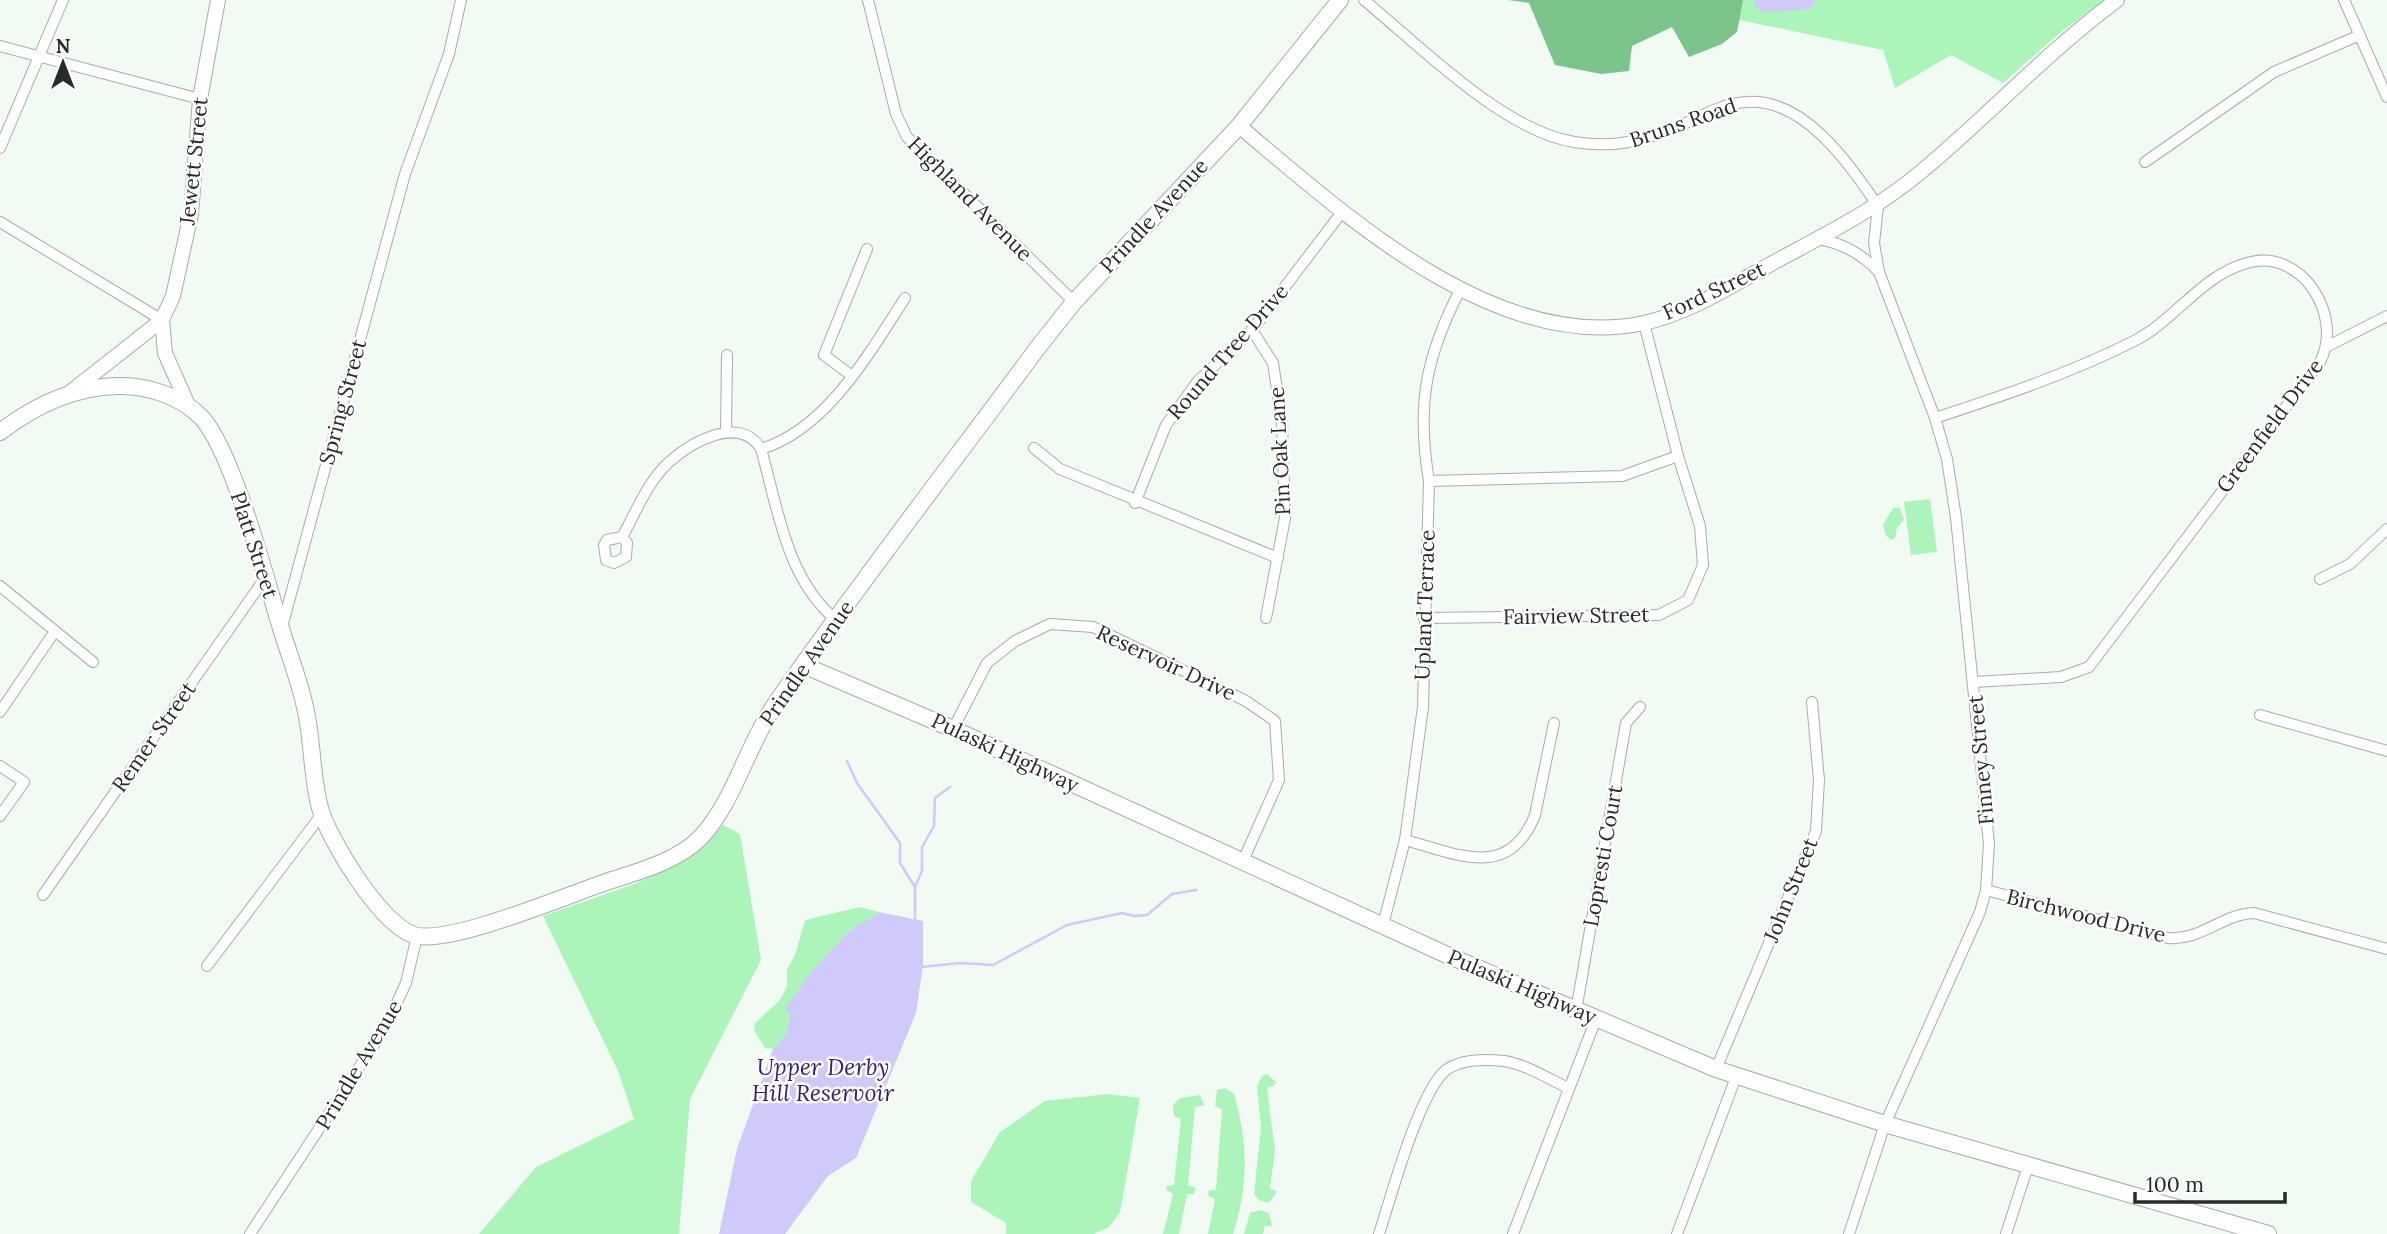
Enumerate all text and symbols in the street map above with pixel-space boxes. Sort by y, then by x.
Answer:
north arrow [28,28,98,98]
text: N [56,34,71,58]
street label: Bruns Road [1626,92,1740,153]
street label: Jewett Street [173,95,214,227]
street label: Highland Avenue [902,131,1038,267]
street label: Prindle Avenue [1094,153,1214,279]
street label: Ford Street [1658,255,1770,326]
street label: Round Tree Drive [1161,278,1294,425]
street label: Spring Street [313,335,372,468]
street label: Greenfield Drive [2210,353,2329,498]
street label: Pin Oak Lane [1263,386,1296,516]
street label: Platt Street [225,488,285,602]
street label: Upland Terrace [1408,529,1441,681]
street label: Prindle Avenue [753,595,860,731]
street label: Fairview Street [1503,601,1650,630]
street label: Reservoir Drive [1092,618,1240,707]
street label: Remer Street [106,676,202,797]
street label: Finney Street [1961,693,2000,826]
street label: Pulaski Highway [927,707,1083,798]
street label: Lopresti Court [1577,782,1628,929]
street label: John Street [1757,833,1824,947]
street label: Birchwood Drive [2004,883,2169,948]
street label: Pulaski Highway [1444,943,1601,1030]
street label: Prindle Avenue [309,995,408,1135]
water label: Upper Derby Hill Reservoir [752,1052,895,1107]
scale bar [2135,1160,2286,1204]
text: 100 m [2146,1171,2204,1198]

